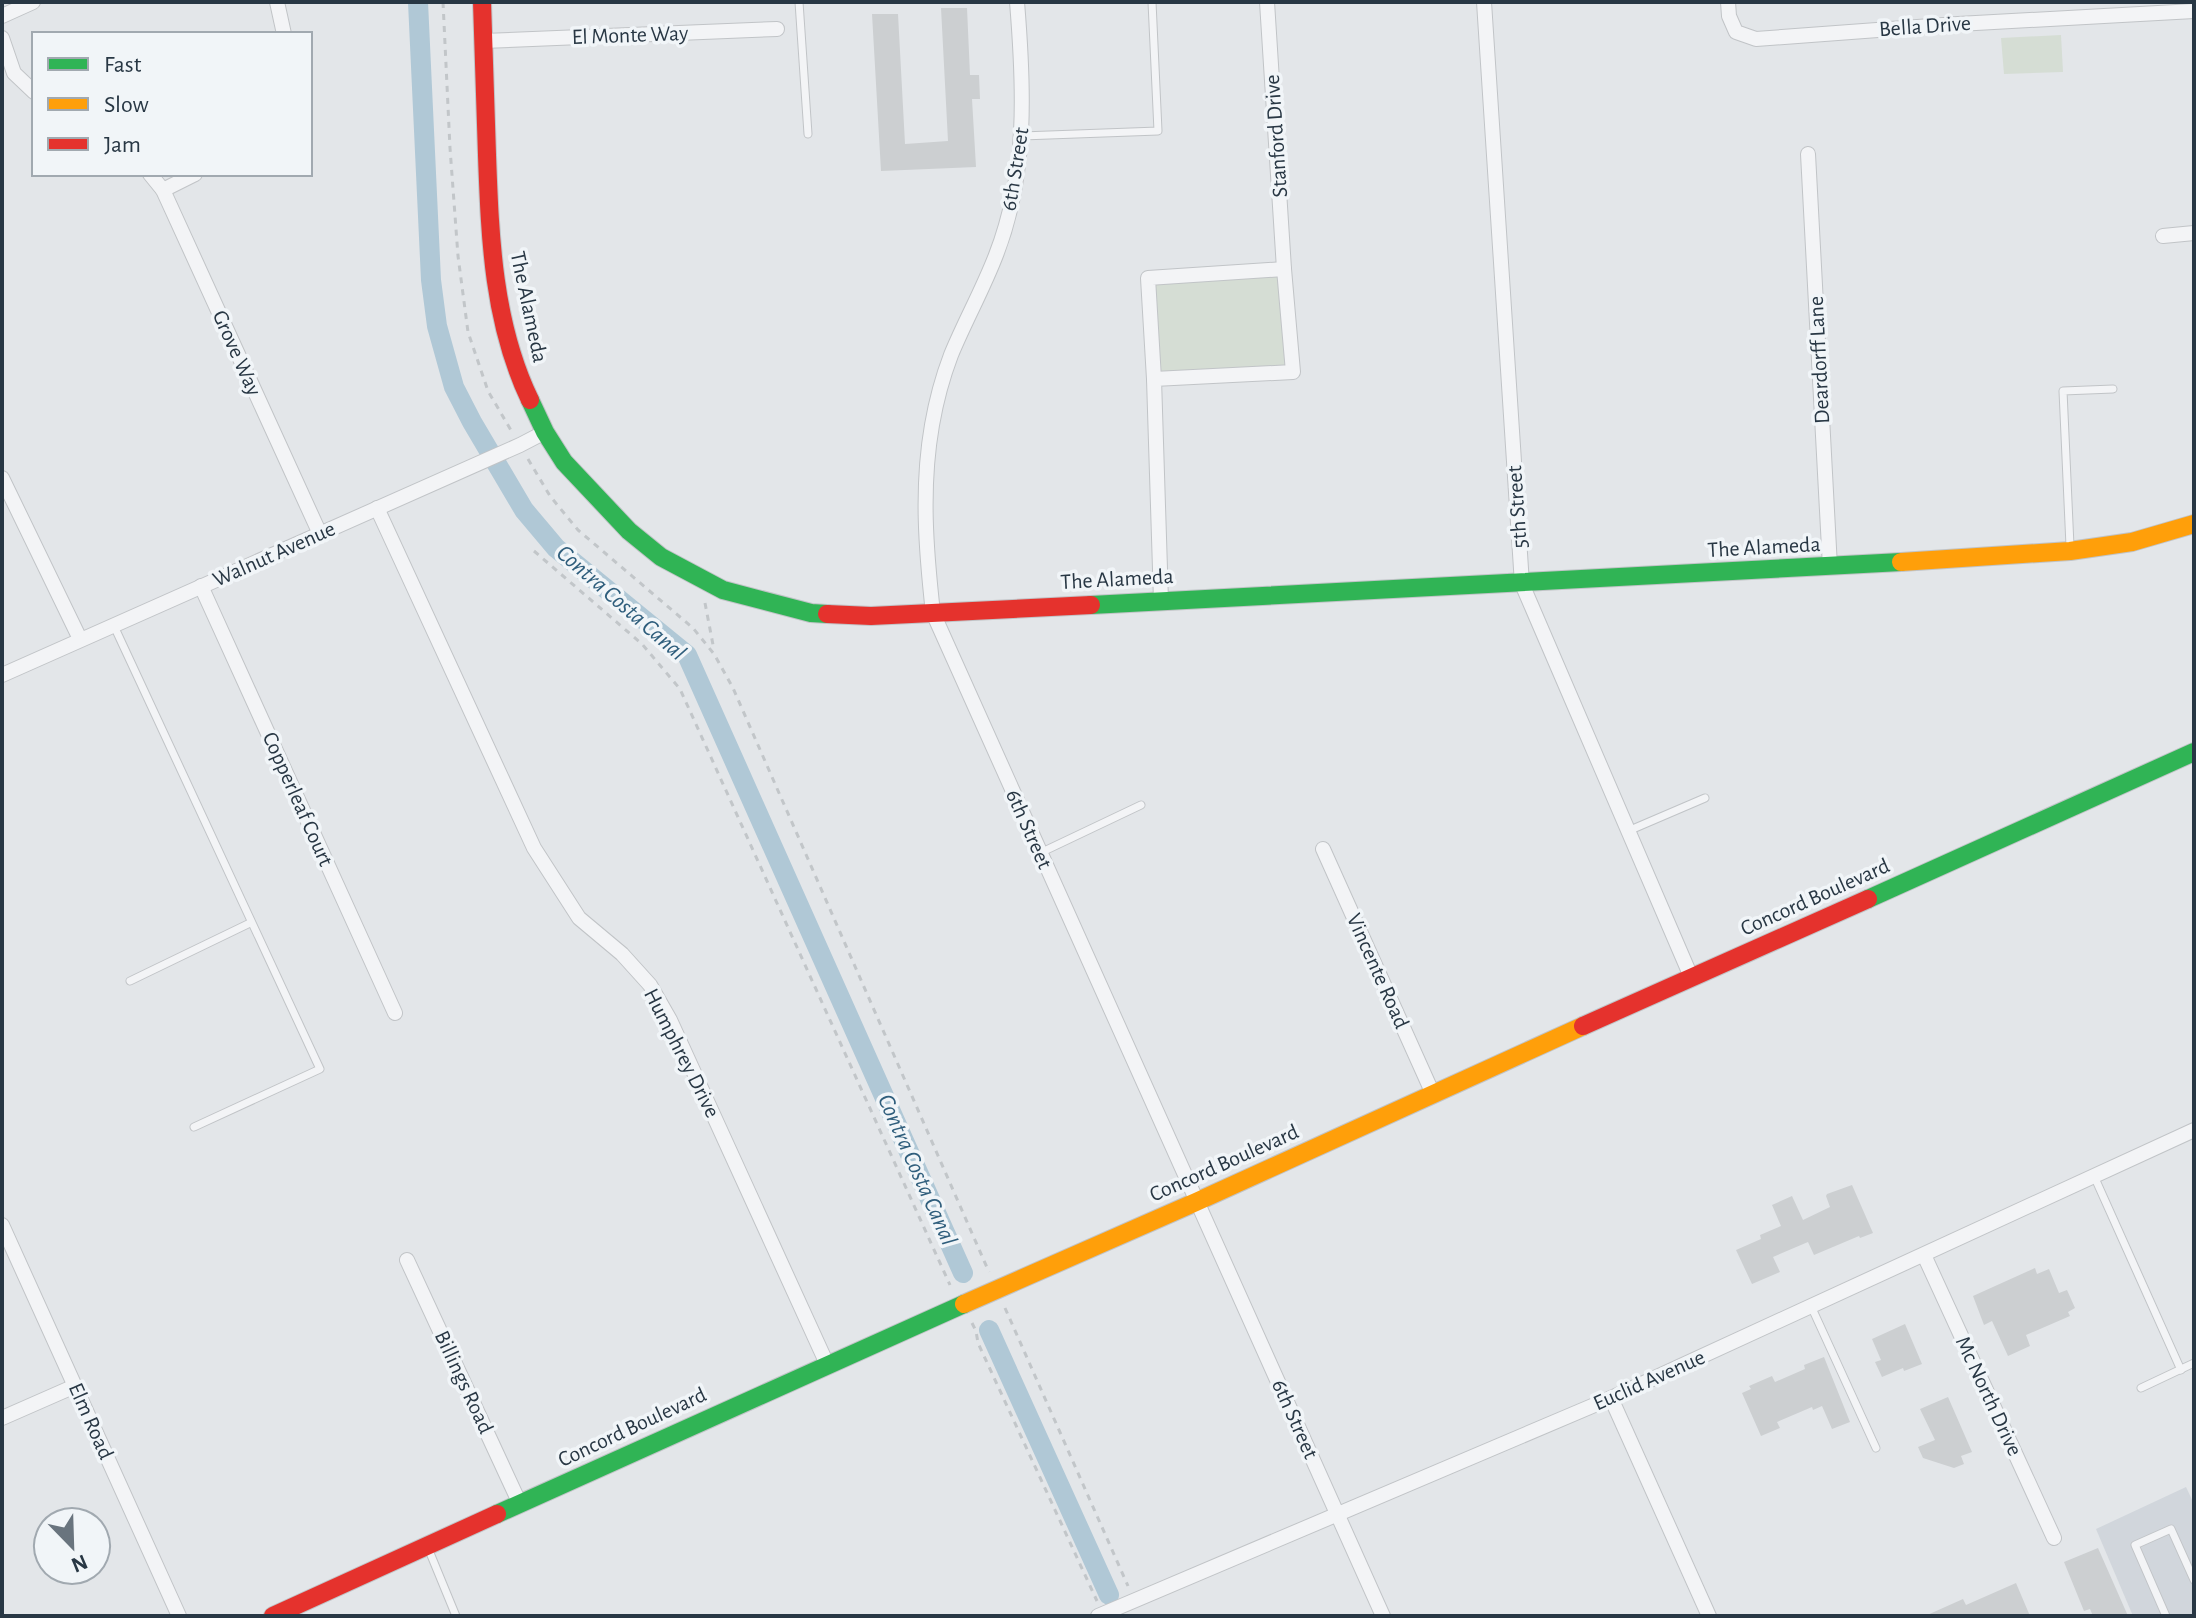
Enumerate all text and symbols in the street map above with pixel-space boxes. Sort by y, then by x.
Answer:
street label: Bella Drive [1878,12,1972,40]
street label: El Monte Way [571,22,689,48]
legend [32,32,312,176]
text: Fast [104,53,142,77]
street label: Stanford Drive [1261,74,1291,198]
text: Slow [104,93,149,117]
street label: 6th Street [998,126,1032,212]
text: Jam [104,133,141,157]
street label: The Alameda [506,249,552,365]
street label: Deardorff Lane [1805,296,1833,424]
street label: Grove Way [208,307,266,400]
street label: 5th Street [1503,465,1531,549]
street label: Walnut Avenue [209,517,339,591]
street label: The Alameda [1707,533,1821,561]
water label: Contra Costa Canal [552,541,690,665]
street label: The Alameda [1060,565,1174,593]
street label: Copperleaf Court [259,729,337,869]
street label: 6th Street [1002,786,1056,872]
street label: Concord Boulevard [1737,854,1893,940]
street label: Vincente Road [1343,910,1413,1032]
street label: Humphrey Drive [640,985,724,1121]
water label: Contra Costa Canal [873,1091,961,1249]
street label: Concord Boulevard [1146,1120,1302,1206]
street label: Billings Road [431,1327,497,1437]
street label: Mc North Drive [1952,1333,2026,1459]
street label: Euclid Avenue [1590,1346,1708,1414]
street label: 6th Street [1268,1376,1322,1462]
street label: Elm Road [64,1380,118,1462]
street label: Concord Boulevard [555,1383,709,1471]
north arrow [32,1506,112,1586]
text: N [68,1550,91,1577]

